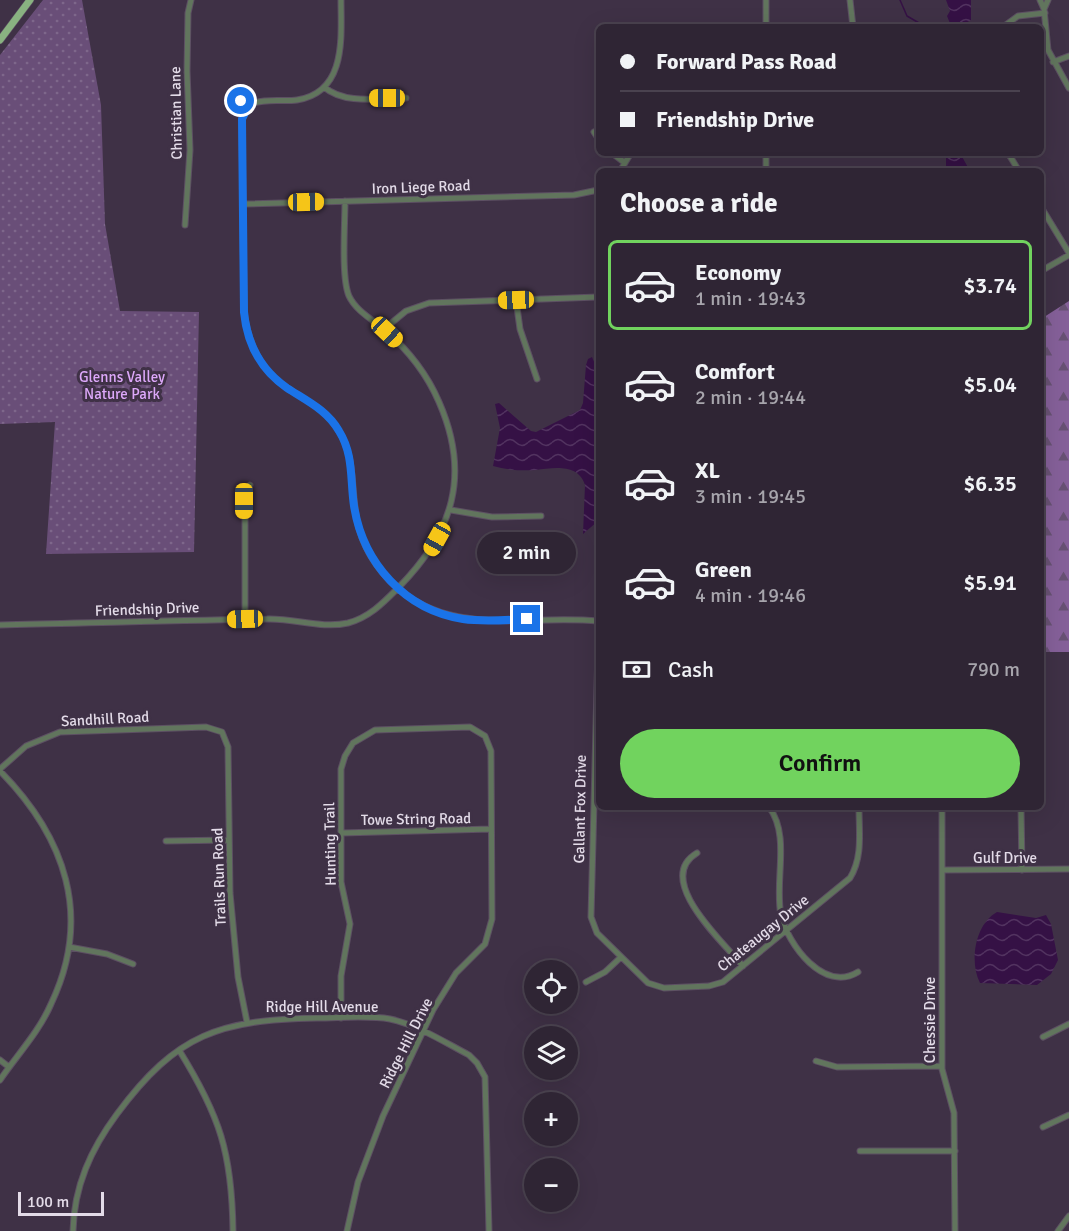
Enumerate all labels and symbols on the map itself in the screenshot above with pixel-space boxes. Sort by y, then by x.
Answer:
street label: Christian Lane [166,66,186,160]
route start [227,87,254,114]
car [369,89,405,107]
street label: Iron Liege Road [371,176,471,198]
car [288,193,324,211]
car [498,290,534,310]
car [368,313,406,351]
park label: Glenns Valley Nature Park [79,368,165,403]
car [235,483,253,519]
car [420,519,454,559]
callout: 2 min [478,532,576,574]
street label: Friendship Drive [94,598,200,620]
route end [513,605,540,632]
car [227,609,263,629]
street label: Sandhill Road [60,708,150,730]
street label: Gallant Fox Drive [570,754,590,864]
street label: Hunting Trail [320,802,340,886]
street label: Towe String Road [361,809,471,829]
street label: Trails Run Road [208,827,230,927]
street label: Gulf Drive [973,849,1037,867]
street label: Chateaugay Drive [714,891,812,975]
street label: Chessie Drive [921,977,939,1063]
street label: Ridge Hill Drive [375,995,437,1091]
street label: Ridge Hill Avenue [266,998,378,1016]
scale bar [18,1189,104,1216]

